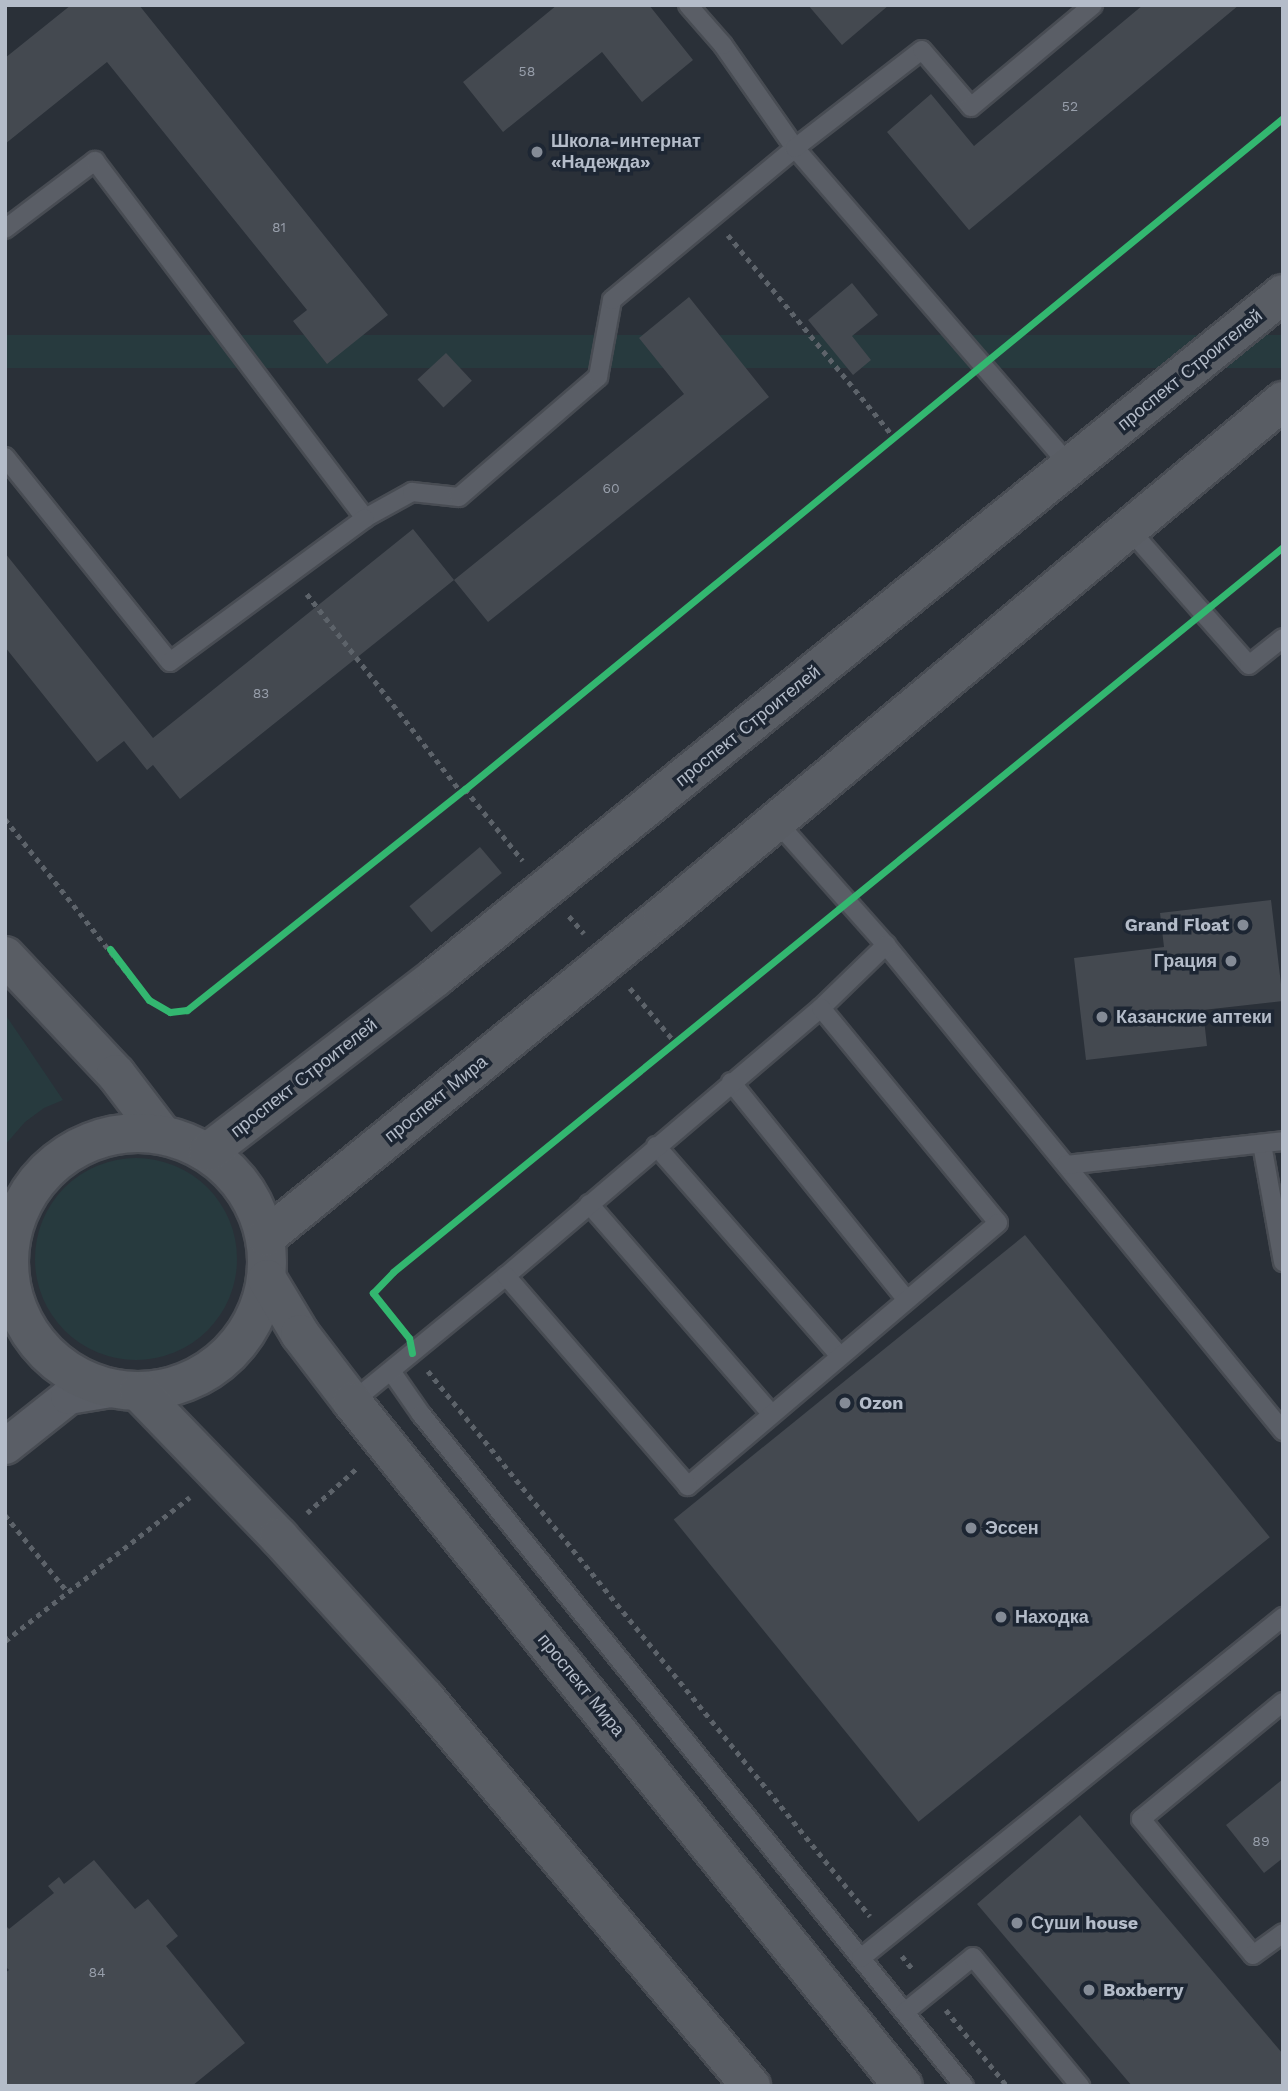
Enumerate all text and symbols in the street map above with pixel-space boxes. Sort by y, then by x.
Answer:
house number: 58 [519,63,535,79]
house number: 52 [1062,98,1078,114]
place label: Школа-интернат «Надежда» [551,131,701,174]
marker: Школа-интернат «Надежда» [529,144,545,160]
house number: 81 [272,219,286,235]
street label: проспект Строителей [1113,305,1267,435]
house number: 60 [602,480,620,496]
street label: проспект Строителей [671,661,825,791]
house number: 83 [253,685,269,701]
place label: Grand Float [1125,914,1229,936]
marker: Grand Float [1235,917,1251,933]
place label: Грация [1154,950,1217,972]
marker: Грация [1223,953,1239,969]
place label: Казанские аптеки [1116,1006,1272,1028]
marker: Казанские аптеки [1094,1009,1110,1025]
street label: проспект Строителей [226,1014,382,1142]
street label: проспект Мира [380,1051,492,1147]
place label: Ozon [859,1392,903,1414]
marker: Ozon [837,1395,853,1411]
place label: Эссен [985,1517,1039,1539]
marker: Эссен [963,1520,979,1536]
place label: Находка [1015,1606,1089,1628]
marker: Находка [993,1609,1009,1625]
street label: проспект Мира [533,1629,629,1741]
house number: 89 [1252,1833,1270,1849]
place label: Суши house [1031,1912,1138,1934]
marker: Суши house [1009,1915,1025,1931]
house number: 84 [88,1964,106,1980]
place label: Boxberry [1103,1979,1184,2001]
marker: Boxberry [1081,1982,1097,1998]

